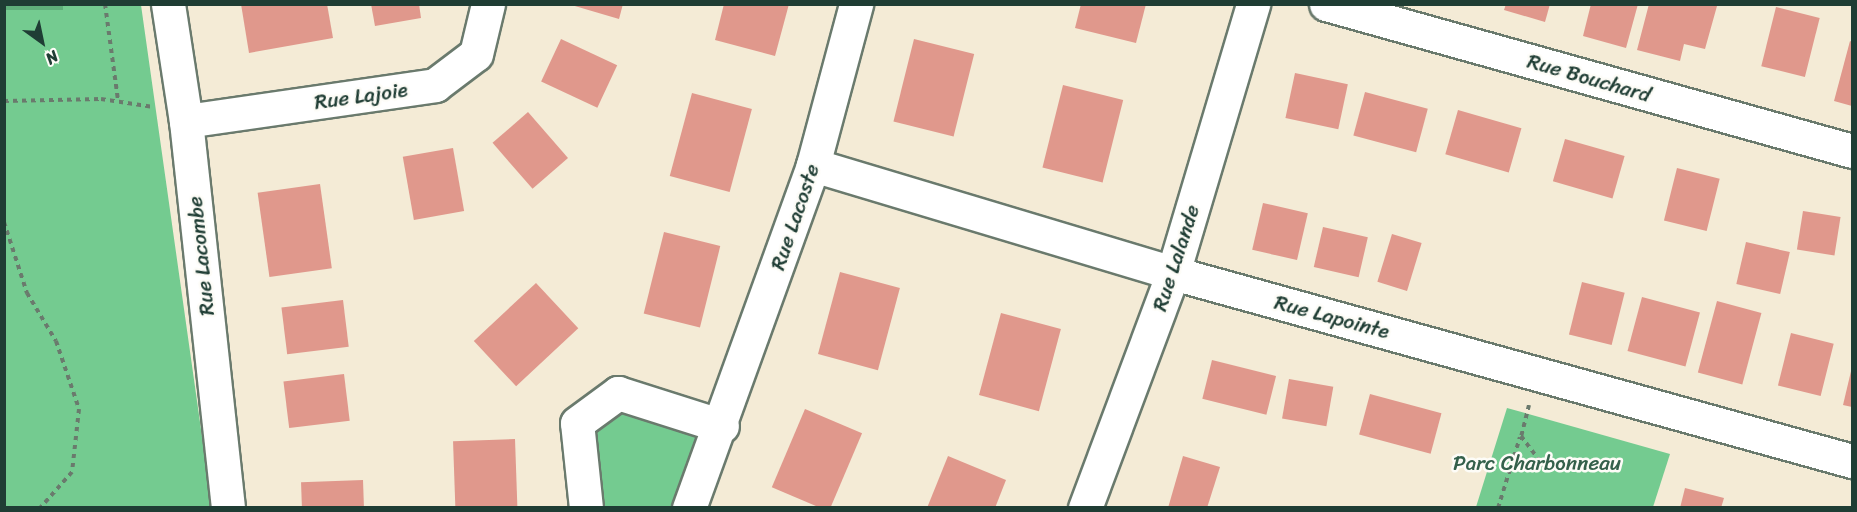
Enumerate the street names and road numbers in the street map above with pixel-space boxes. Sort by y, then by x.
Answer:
street label: Rue Bouchard [1524,48,1654,108]
street label: Rue Lajoie [312,77,410,115]
street label: Rue Lacoste [765,161,825,273]
street label: Rue Lacombe [182,195,220,317]
street label: Rue Lalande [1147,202,1205,314]
street label: Rue Lapointe [1271,289,1393,345]

